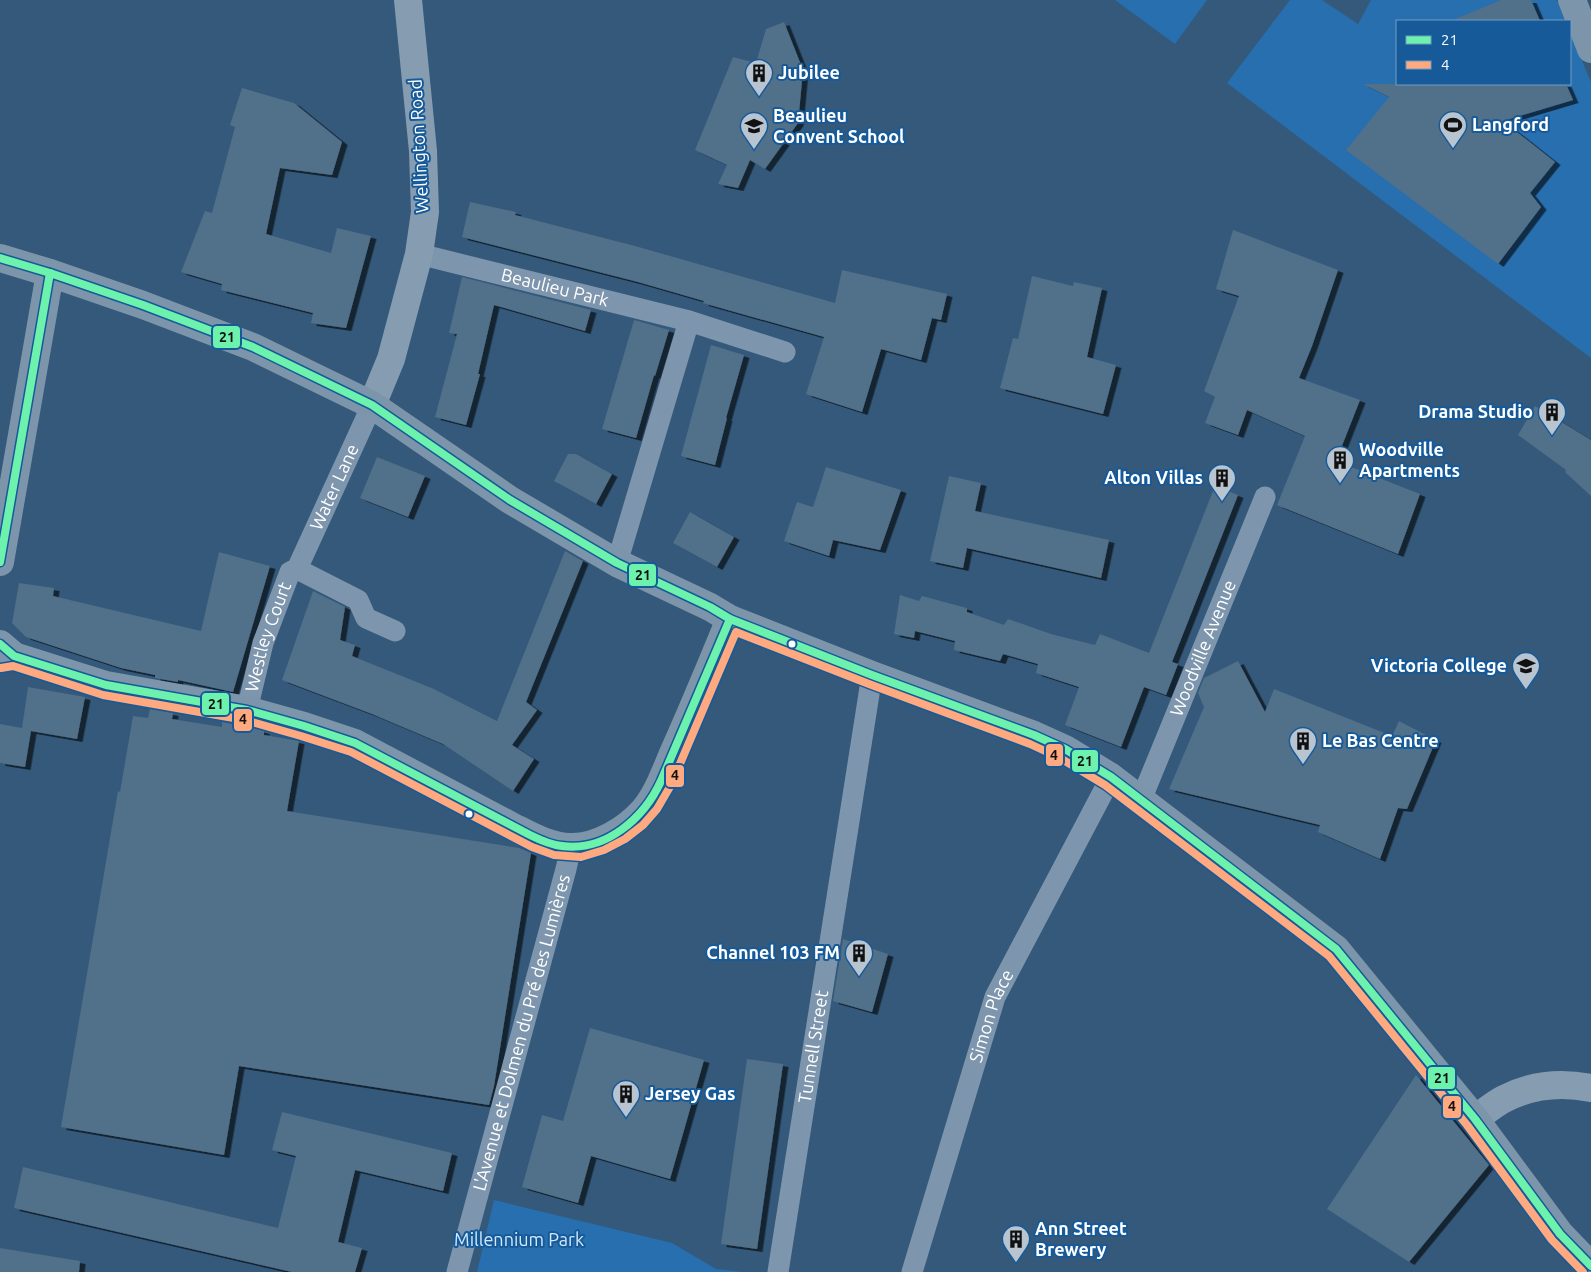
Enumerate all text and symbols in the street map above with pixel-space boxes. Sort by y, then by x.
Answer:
legend [1396,20,1571,85]
text: 21 [1441,31,1458,48]
text: 4 [1441,56,1449,73]
building icon: Jubilee [744,58,774,97]
place label: Jubilee [778,62,840,82]
street label: Wellington Road [405,79,431,214]
place label: Beaulieu Convent School [773,105,905,146]
sports icon: Langford [1438,110,1468,149]
school or university icon: Beaulieu Convent School [739,111,769,150]
place label: Langford [1472,114,1549,134]
street label: Beaulieu Park [499,264,611,310]
line badge: 21 [212,325,241,349]
text: 21 [219,329,235,345]
building icon: Drama Studio [1537,397,1567,436]
place label: Drama Studio [1418,401,1533,421]
place label: Woodville Apartments [1359,439,1460,480]
street label: Water Lane [305,441,362,533]
building icon: Woodville Apartments [1325,445,1355,484]
building icon: Alton Villas [1207,463,1237,502]
place label: Alton Villas [1104,467,1203,487]
line badge: 21 [628,563,657,587]
text: 21 [635,567,651,583]
street label: Woodville Avenue [1165,577,1239,719]
street label: Westley Court [241,579,294,694]
unlabelled marker [787,639,797,649]
school or university icon: Victoria College [1511,651,1541,690]
place label: Victoria College [1371,655,1507,675]
line badge: 21 [201,692,230,716]
text: 21 [208,696,224,712]
line badge: 4 [233,708,253,732]
text: 4 [239,711,247,727]
building icon: Le Bas Centre [1288,726,1318,765]
place label: Le Bas Centre [1322,730,1439,750]
line badge: 4 [1045,743,1064,767]
text: 4 [1050,747,1058,763]
line badge: 21 [1071,749,1099,773]
text: 21 [1077,753,1093,769]
line badge: 4 [665,764,685,788]
text: 4 [671,767,679,783]
unlabelled marker [464,809,474,819]
street label: L'Avenue et Dolmen du Pré des Lumières [468,872,573,1193]
building icon: Channel 103 FM [844,938,874,977]
place label: Channel 103 FM [706,942,840,962]
street label: Simon Place [965,966,1017,1065]
street label: Tunnell Street [794,989,831,1105]
line badge: 21 [1427,1066,1456,1090]
text: 21 [1434,1070,1450,1086]
building icon: Jersey Gas [611,1079,641,1118]
place label: Jersey Gas [645,1083,736,1103]
line badge: 4 [1442,1095,1462,1119]
text: 4 [1448,1098,1456,1114]
place label: Ann Street Brewery [1035,1218,1127,1259]
building icon: Ann Street Brewery [1001,1224,1031,1263]
park label: Millennium Park [454,1229,584,1249]

